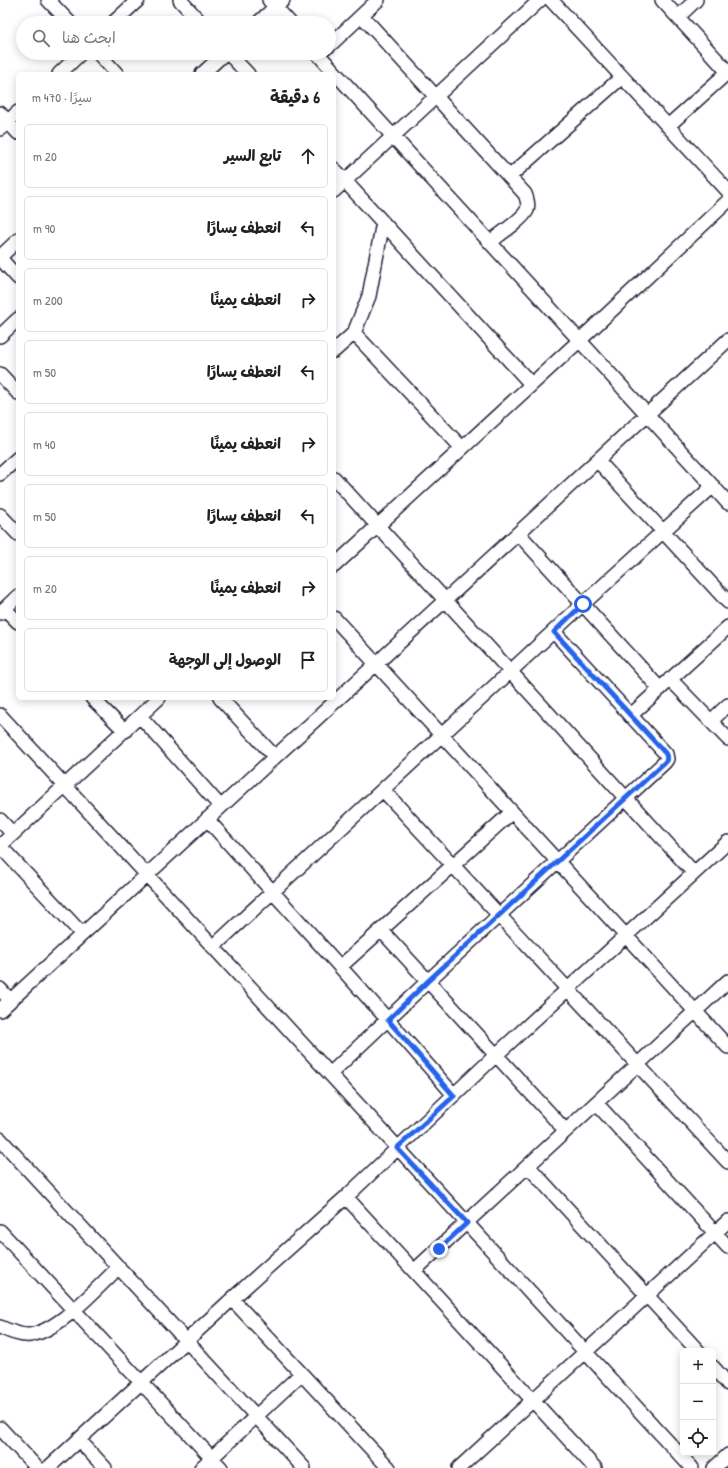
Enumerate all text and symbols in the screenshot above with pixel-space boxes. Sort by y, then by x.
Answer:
search box [16,16,336,60]
icon: search [30,27,52,49]
text: ابحث هنا [62,27,116,48]
text: 6 دقيقة [270,85,320,108]
text: سيرًا · 470 m [32,88,92,106]
text: تابع السير [224,145,281,166]
icon: ahead [297,145,319,167]
text: 20 m [33,147,57,165]
text: انعطف يسارًا [207,217,281,238]
icon: left [297,217,319,239]
text: 90 m [33,219,55,237]
text: انعطف يمينًا [211,289,281,310]
icon: right [297,289,319,311]
text: 200 m [33,291,63,309]
text: انعطف يسارًا [207,361,281,382]
icon: left [297,361,319,383]
text: 50 m [33,363,56,381]
text: انعطف يمينًا [211,433,281,454]
icon: right [297,433,319,455]
text: 40 m [33,435,56,453]
text: انعطف يسارًا [207,505,281,526]
icon: left [297,505,319,527]
text: 50 m [33,507,56,525]
text: انعطف يمينًا [211,577,281,598]
icon: right [297,577,319,599]
text: 20 m [33,579,57,597]
route start [574,595,592,613]
text: الوصول إلى الوجهة [169,649,281,670]
icon: arrive [297,649,319,671]
route end [430,1240,448,1258]
map controls [680,1348,716,1456]
button: + [680,1348,716,1384]
button: − [680,1384,716,1420]
button: locate [680,1420,716,1456]

